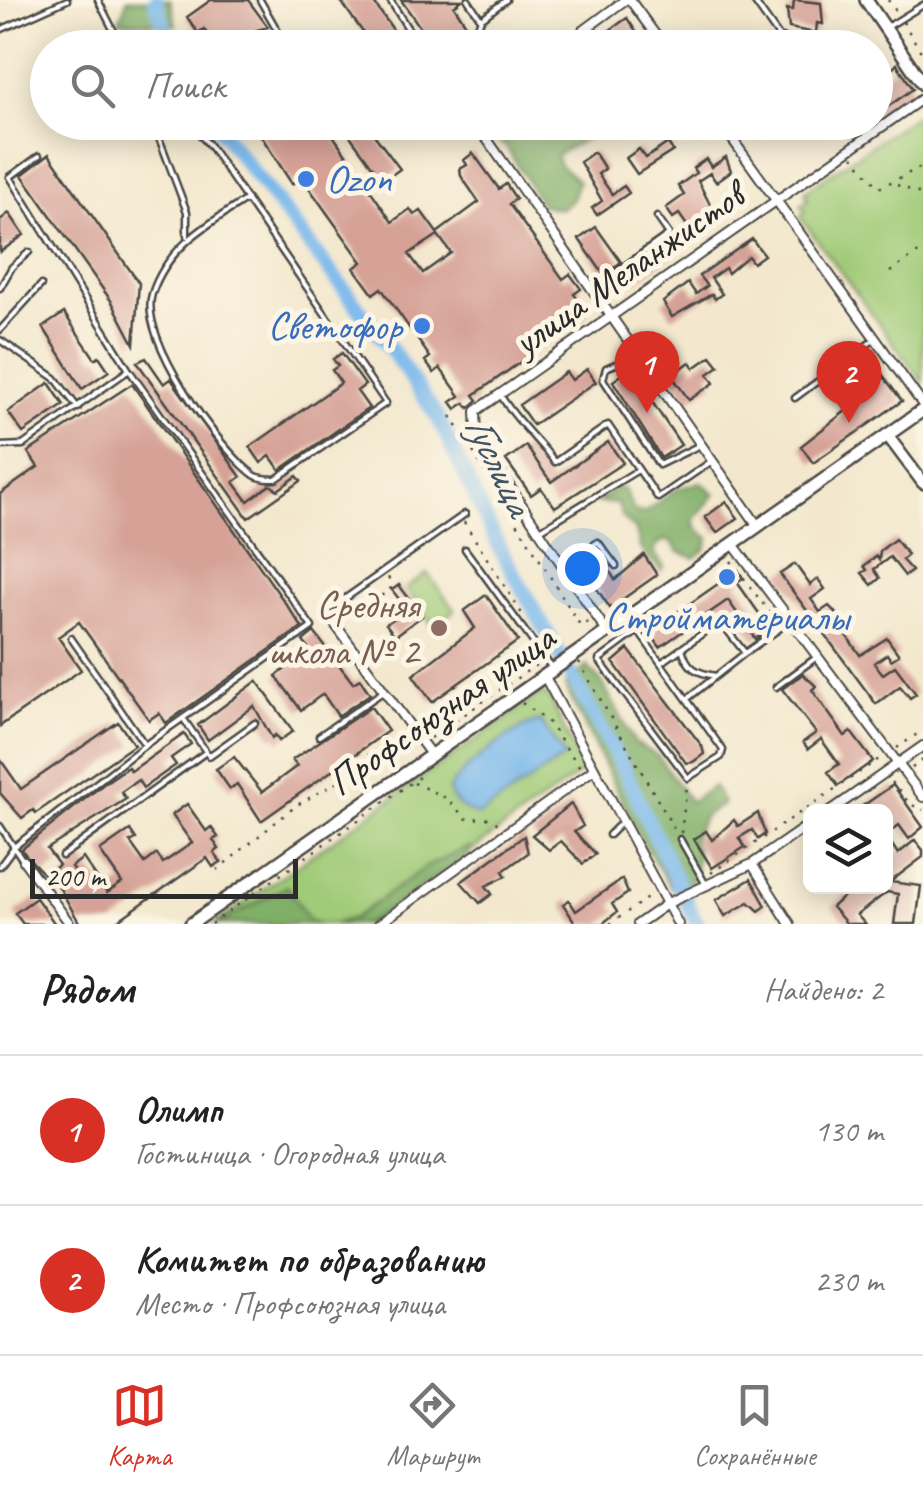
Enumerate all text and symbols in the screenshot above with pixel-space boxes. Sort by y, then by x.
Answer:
search box [30,30,893,140]
icon: search [65,58,120,113]
text: Поиск [145,62,225,109]
place label: Ozon [326,154,393,204]
street label: улица Меланжистов [501,167,758,368]
marker: Ozon [295,168,317,190]
place label: Светофор [268,301,404,351]
marker: Светофор [411,315,433,337]
pin: 1 [614,330,680,413]
pin: 2 [816,340,882,423]
water label: Гуслица [452,406,548,528]
your location [557,543,608,594]
marker: Стройматериалы [716,566,738,588]
place label: Средняя школа № 2 [268,580,422,676]
place label: Стройматериалы [605,592,852,642]
street label: Профсоюзная улица [318,612,567,807]
marker: Средняя школа № 2 [428,617,450,639]
map controls [803,804,893,894]
button: layers [803,804,893,894]
scale bar [30,854,298,898]
text: 200 m [45,859,105,894]
text: Рядом [40,963,134,1016]
text: Найдено: 2 [764,969,883,1010]
text: Олимп [135,1086,223,1133]
text: 1 [65,1110,80,1151]
text: 130 m [814,1110,883,1151]
text: Гостиница · Огородная улица [135,1133,444,1174]
text: Комитет по образованию [135,1236,483,1283]
text: 2 [65,1260,80,1301]
text: 230 m [814,1260,883,1301]
text: Место · Профсоюзная улица [135,1283,445,1324]
tab: Карта [108,1378,172,1473]
tab: Маршрут [387,1378,479,1473]
tab: Сохранённые [694,1378,816,1473]

